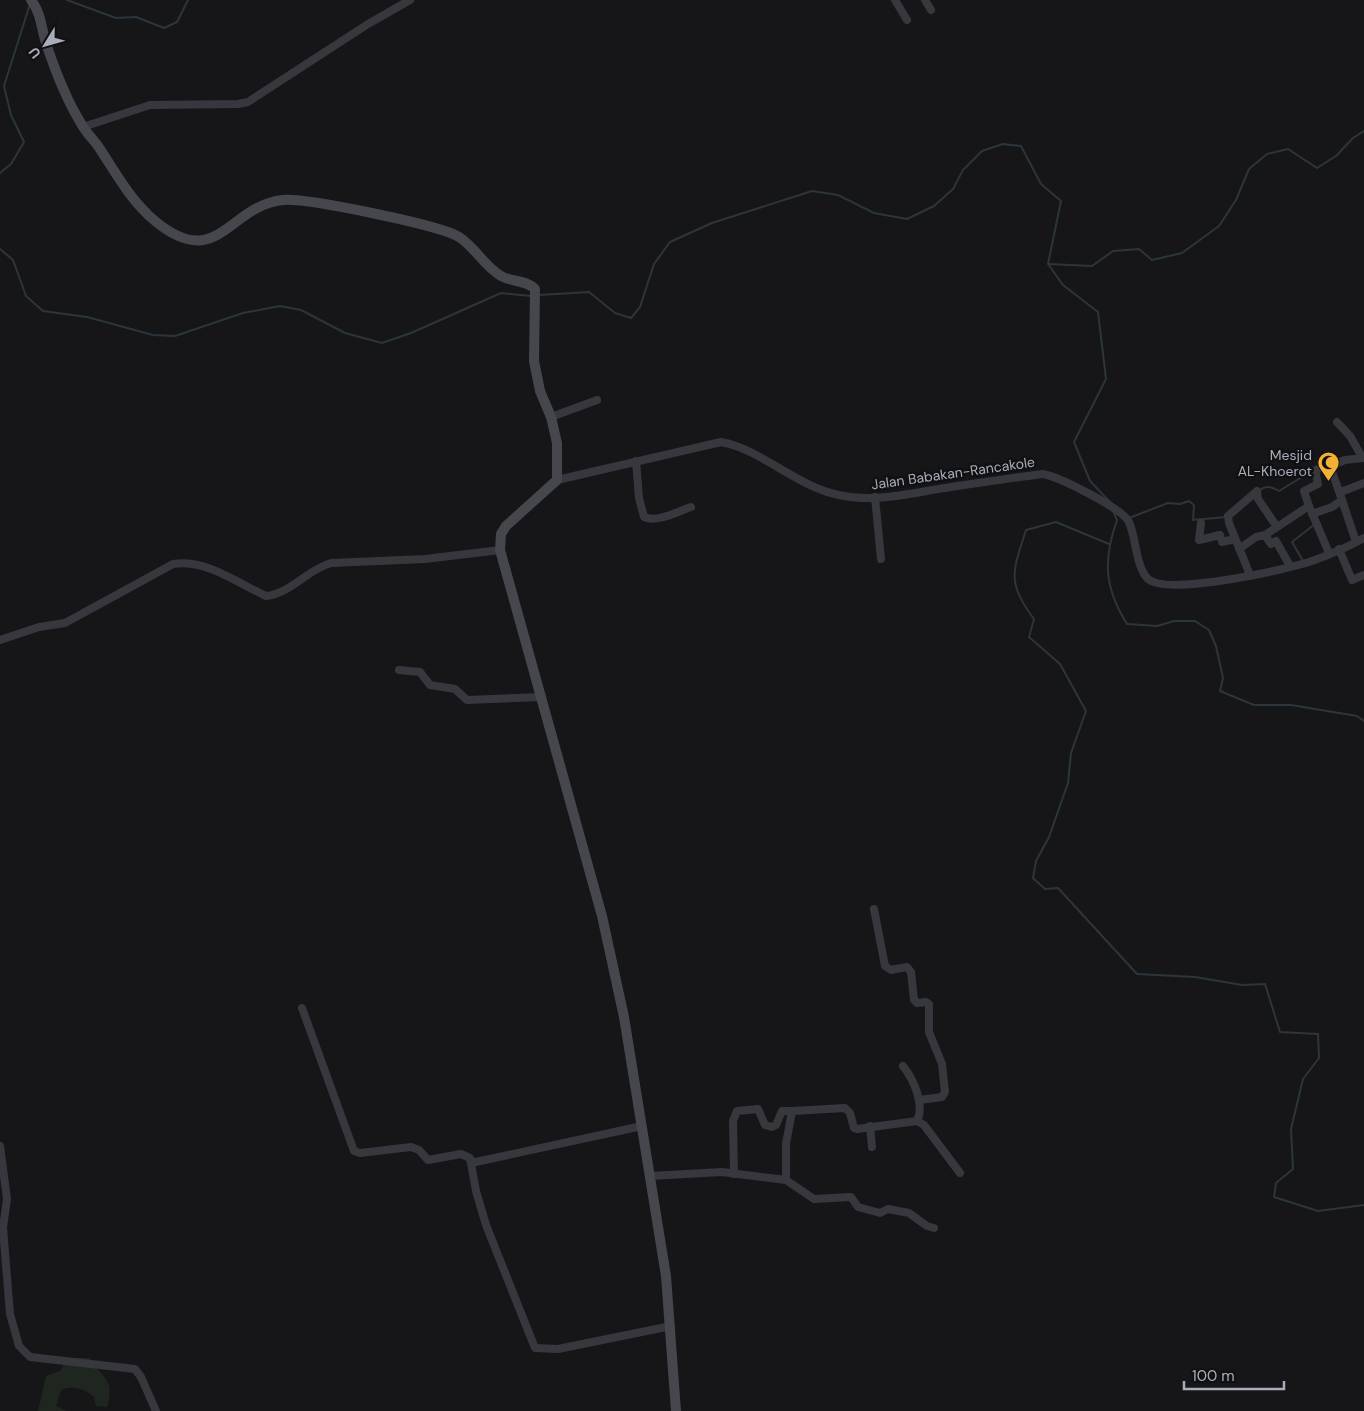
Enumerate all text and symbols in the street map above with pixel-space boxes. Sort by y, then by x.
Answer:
north arrow [20,20,70,70]
text: U [25,44,45,62]
place label: Mesjid AL-Khoerot [1238,446,1312,480]
mosque icon: Mesjid AL-Khoerot [1316,451,1340,482]
street label: Jalan Babakan-Rancakole [870,453,1036,493]
scale bar [1184,1358,1284,1390]
text: 100 m [1192,1366,1235,1386]

